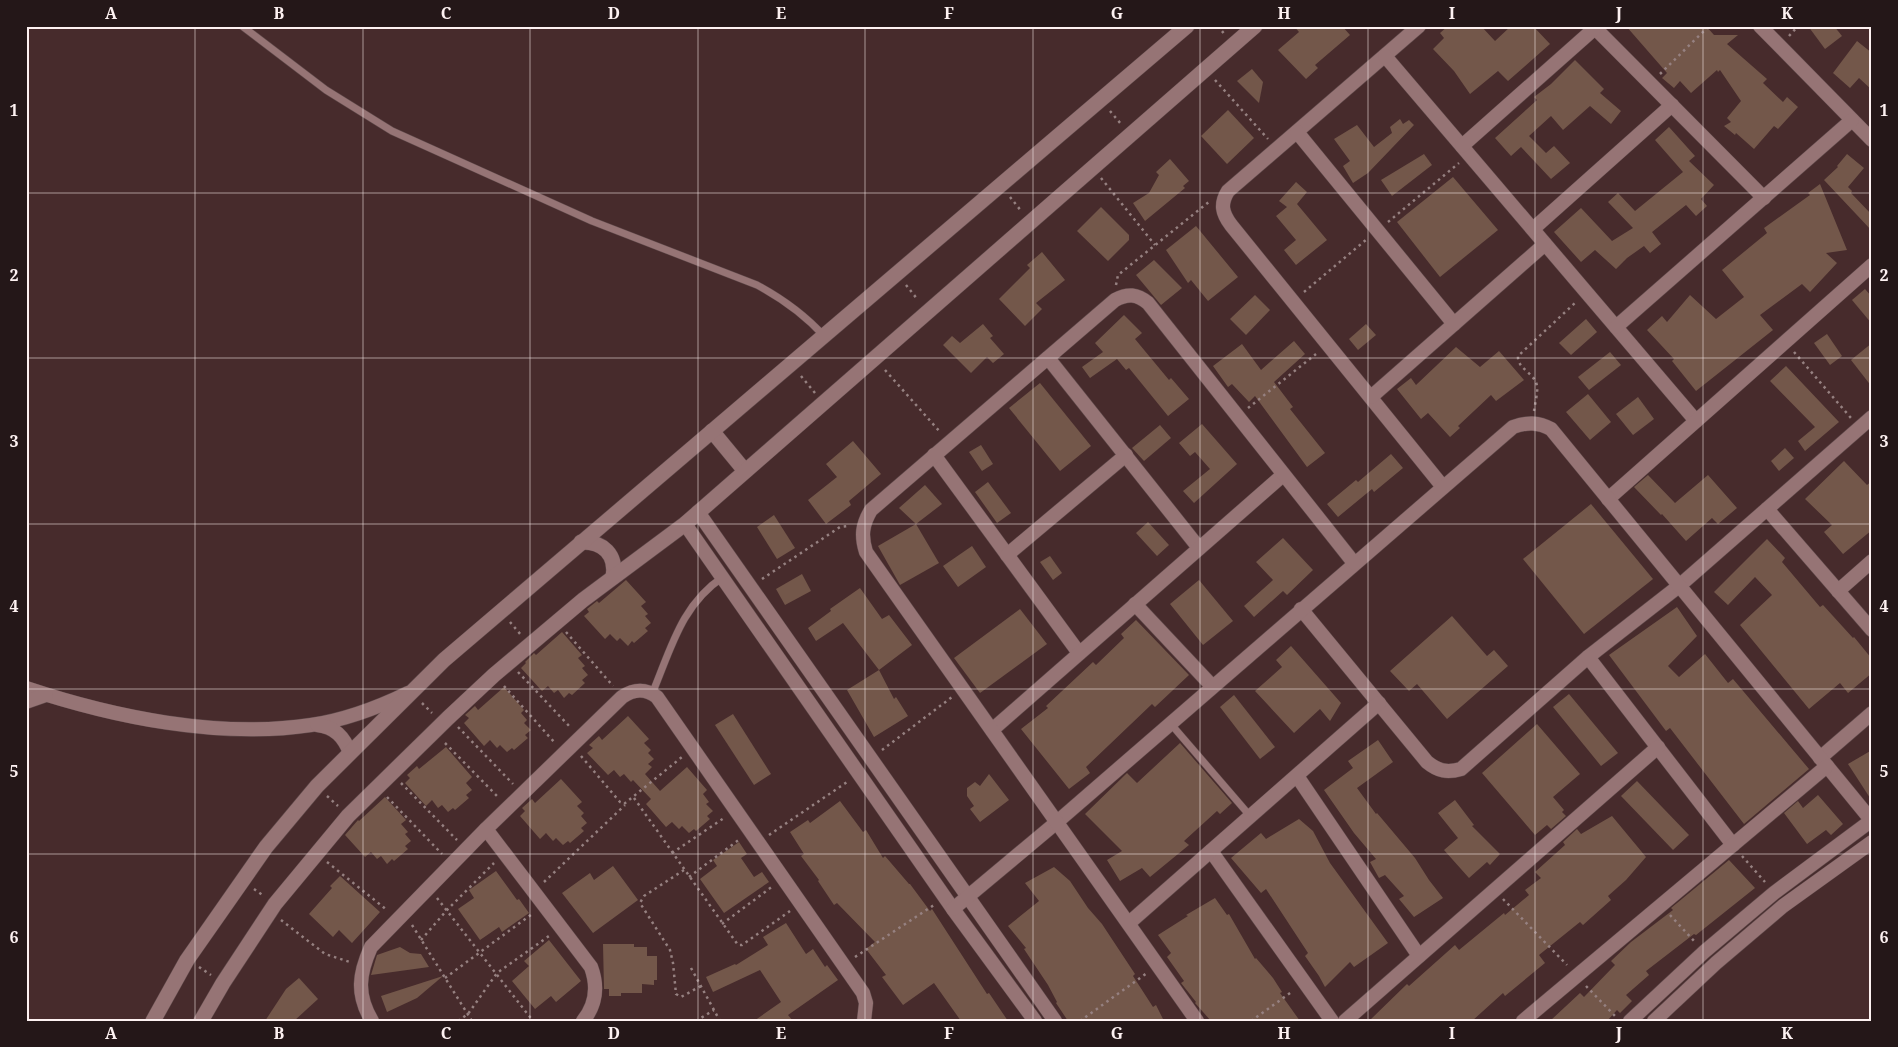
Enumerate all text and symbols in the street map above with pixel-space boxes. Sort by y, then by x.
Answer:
text: A [105,2,118,24]
text: B [274,2,285,24]
text: C [441,2,452,24]
text: D [608,2,620,24]
text: E [776,2,786,24]
text: F [944,2,954,24]
text: G [1111,2,1123,24]
text: H [1277,2,1291,24]
text: I [1449,2,1455,24]
text: J [1615,2,1623,24]
text: K [1781,2,1793,24]
text: 1 [9,99,19,121]
text: 1 [1879,99,1889,121]
text: 2 [9,264,19,286]
text: 2 [1879,264,1889,286]
text: 3 [9,430,19,452]
text: 3 [1879,430,1889,452]
text: 4 [9,595,19,617]
text: 4 [1879,595,1889,617]
text: 5 [9,760,19,782]
text: 5 [1879,760,1889,782]
text: 6 [9,926,19,948]
text: 6 [1879,926,1889,948]
text: A [105,1022,118,1044]
text: B [274,1022,285,1044]
text: C [441,1022,452,1044]
text: D [608,1022,620,1044]
text: E [776,1022,786,1044]
text: F [944,1022,954,1044]
text: G [1111,1022,1123,1044]
text: H [1277,1022,1291,1044]
text: I [1449,1022,1455,1044]
text: J [1615,1022,1623,1044]
text: K [1781,1022,1793,1044]

